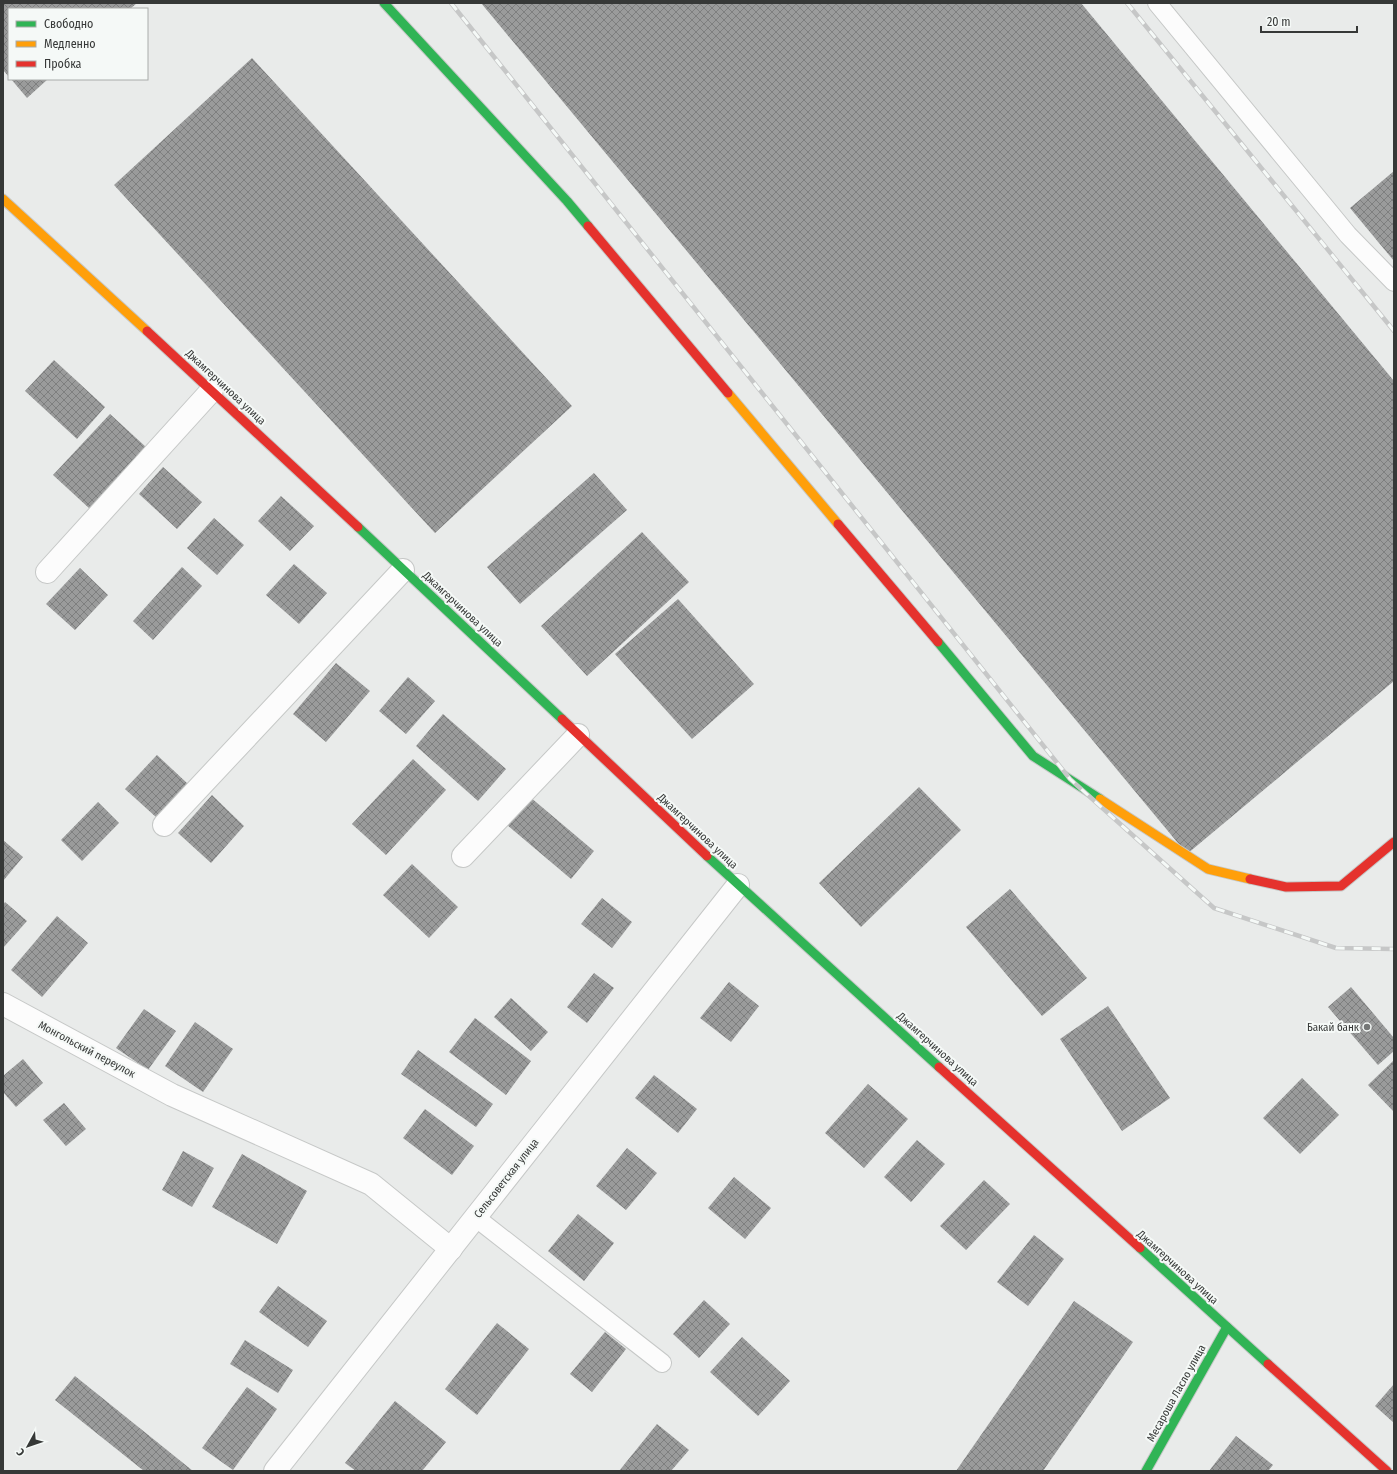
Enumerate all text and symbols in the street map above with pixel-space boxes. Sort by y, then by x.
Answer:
legend [8,8,148,80]
scale bar [1261,8,1357,34]
text: 20 m [1267,15,1291,29]
text: Свободно [44,17,93,31]
text: Медленно [44,37,96,51]
text: Пробка [44,57,82,71]
street label: Джамгерчинова улица [182,346,268,428]
street label: Джамгерчинова улица [419,568,505,650]
street label: Джамгерчинова улица [654,790,740,872]
street label: Джамгерчинова улица [894,1009,981,1089]
street label: Монгольский переулок [36,1018,138,1081]
place label: Бакай банк [1307,1021,1360,1034]
marker: Бакай банк [1362,1022,1372,1032]
street label: Сельсоветская улица [471,1136,541,1221]
street label: Джамгерчинова улица [1134,1227,1221,1307]
street label: Месароша Ласло улица [1144,1342,1209,1444]
north arrow [8,1426,48,1466]
text: С [14,1446,28,1458]

